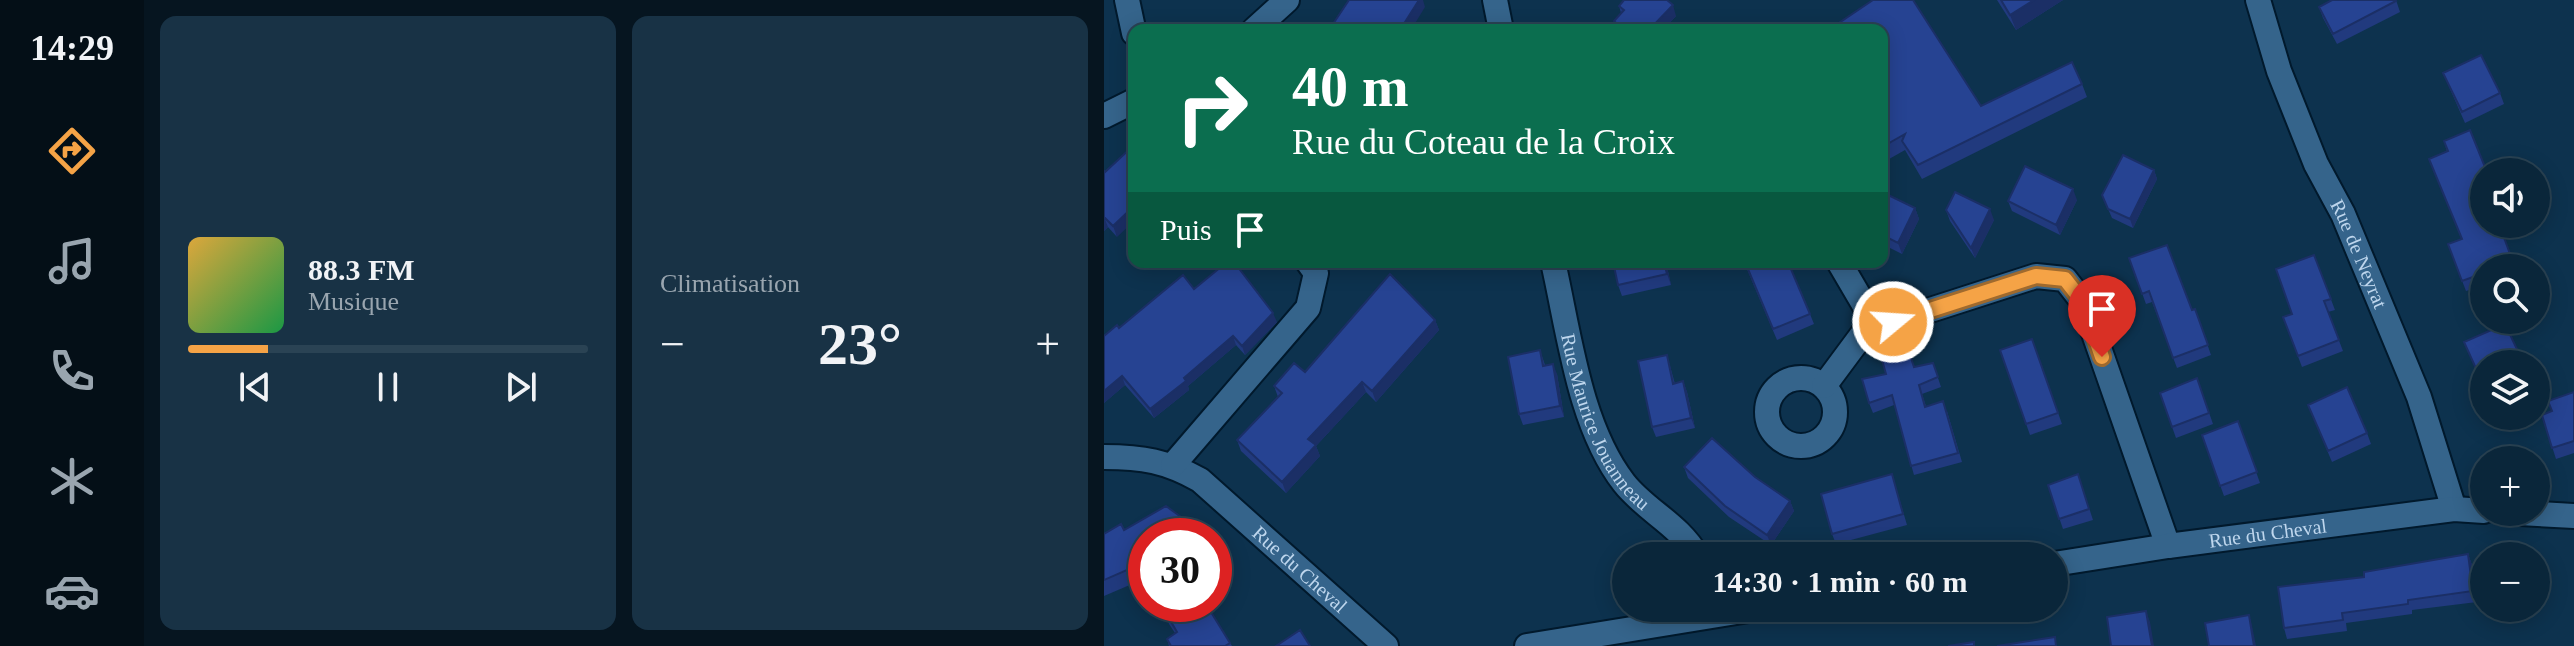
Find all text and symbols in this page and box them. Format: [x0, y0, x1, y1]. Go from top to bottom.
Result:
text: 14:29 [30, 28, 114, 68]
icon: right [1160, 56, 1264, 160]
text: 40 m [1292, 56, 1409, 118]
text: Rue du Coteau de la Croix [1292, 122, 1675, 162]
icon: directions [44, 123, 100, 179]
map controls [2470, 158, 2550, 622]
button: sound [2470, 158, 2550, 238]
street label: Rue de Neyrat [2326, 196, 2392, 312]
icon: arrive [1228, 208, 1272, 252]
text: Puis [1160, 213, 1212, 246]
icon: music [44, 233, 100, 289]
text: 88.3 FM [308, 253, 415, 286]
button: search [2470, 254, 2550, 334]
text: Climatisation [660, 269, 800, 298]
pin [2068, 275, 2136, 357]
position arrow [1851, 280, 1935, 364]
text: Musique [308, 287, 399, 316]
icon: arrive [2080, 287, 2124, 331]
text: 23° [818, 311, 902, 377]
text: − [660, 320, 685, 369]
text: + [1035, 320, 1060, 369]
street label: Rue Maurice Jouanneau [1557, 331, 1654, 514]
icon: phone [44, 343, 100, 399]
button: layers [2470, 350, 2550, 430]
icon: previous [233, 365, 277, 409]
icon: pause [366, 365, 410, 409]
icon: next [499, 365, 543, 409]
button: + [2470, 446, 2550, 526]
icon: climate [44, 453, 100, 509]
street label: Rue du Cheval [2207, 515, 2329, 552]
speed limit sign: 30 [1128, 518, 1232, 622]
street label: Rue du Cheval [1248, 521, 1352, 617]
button: − [2470, 542, 2550, 622]
icon: car [44, 563, 100, 619]
text: 14:30 · 1 min · 60 m [1713, 565, 1968, 598]

